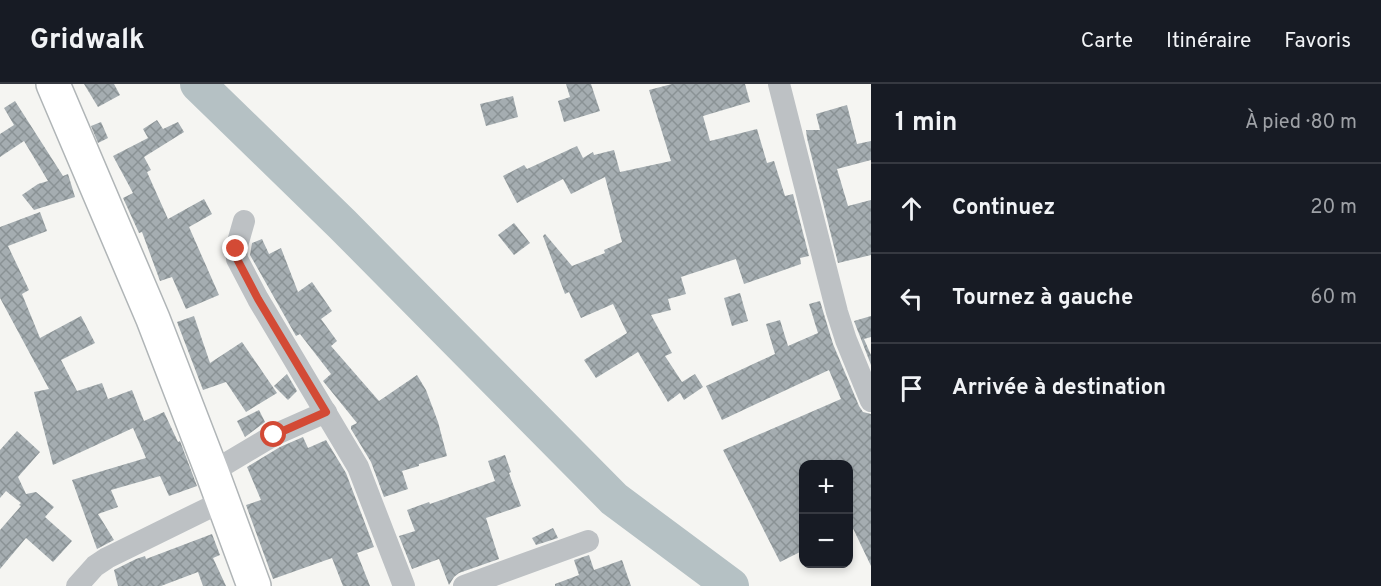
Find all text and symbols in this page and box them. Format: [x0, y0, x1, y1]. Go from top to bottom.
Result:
text: Gridwalk [30, 23, 145, 59]
text: Carte [1081, 28, 1133, 55]
text: Itinéraire [1166, 28, 1251, 55]
text: Favoris [1284, 28, 1351, 55]
text: 1 min [895, 107, 957, 140]
text: À pied · 80 m [1245, 110, 1357, 136]
icon: ahead [895, 192, 928, 225]
text: Continuez [952, 195, 1055, 222]
text: 20 m [1310, 195, 1357, 221]
route end [222, 235, 248, 261]
icon: left [895, 282, 928, 315]
text: Tournez à gauche [952, 285, 1133, 312]
text: 60 m [1311, 285, 1357, 311]
icon: arrive [895, 372, 928, 405]
text: Arrivée à destination [952, 375, 1166, 402]
route start [260, 421, 286, 447]
map controls [799, 460, 853, 568]
button: + [799, 460, 853, 514]
button: − [799, 514, 853, 568]

